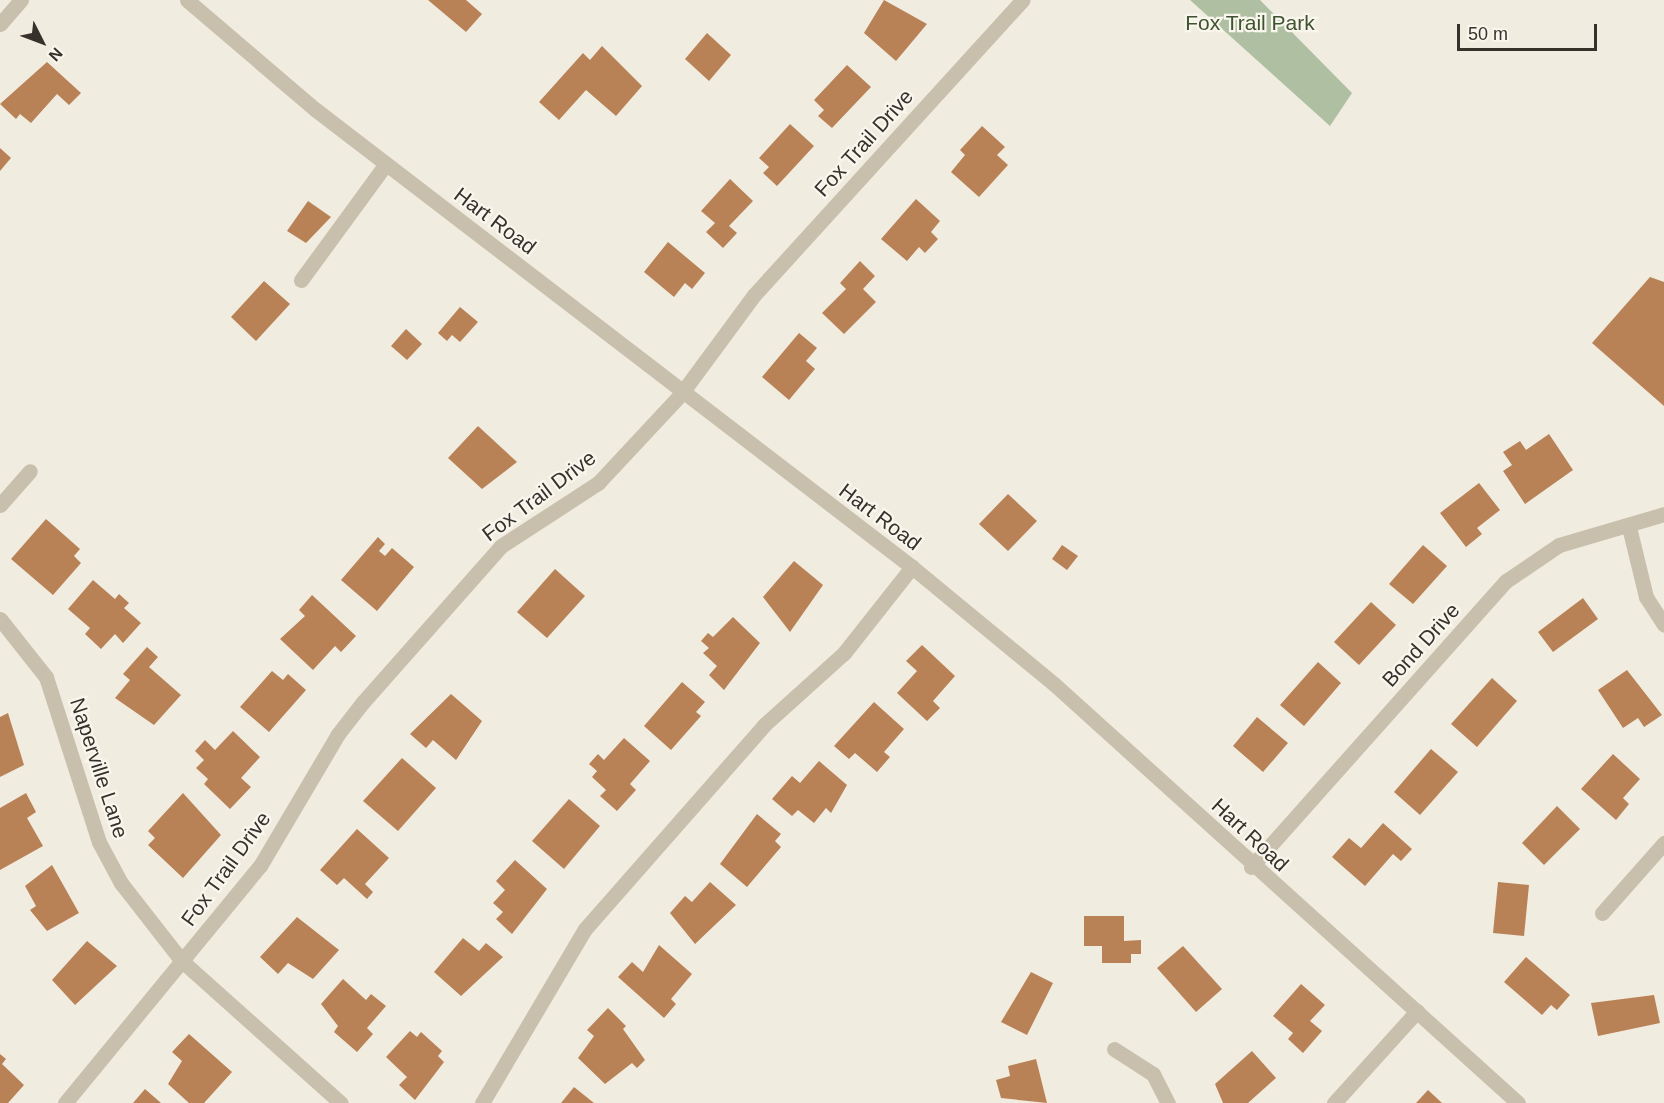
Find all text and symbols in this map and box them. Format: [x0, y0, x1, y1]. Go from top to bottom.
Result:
park label: Fox Trail Park [1185, 10, 1315, 36]
north arrow [12, 12, 72, 72]
scale bar [1460, 12, 1600, 50]
text: 50 m [1468, 24, 1508, 44]
text: N [46, 44, 66, 64]
street label: Fox Trail Drive [809, 84, 919, 202]
street label: Hart Road [449, 182, 541, 260]
street label: Fox Trail Drive [477, 445, 601, 547]
street label: Hart Road [834, 478, 926, 556]
street label: Bond Drive [1377, 598, 1465, 692]
street label: Naperville Lane [64, 695, 134, 841]
street label: Hart Road [1206, 793, 1294, 877]
street label: Fox Trail Drive [176, 807, 276, 931]

